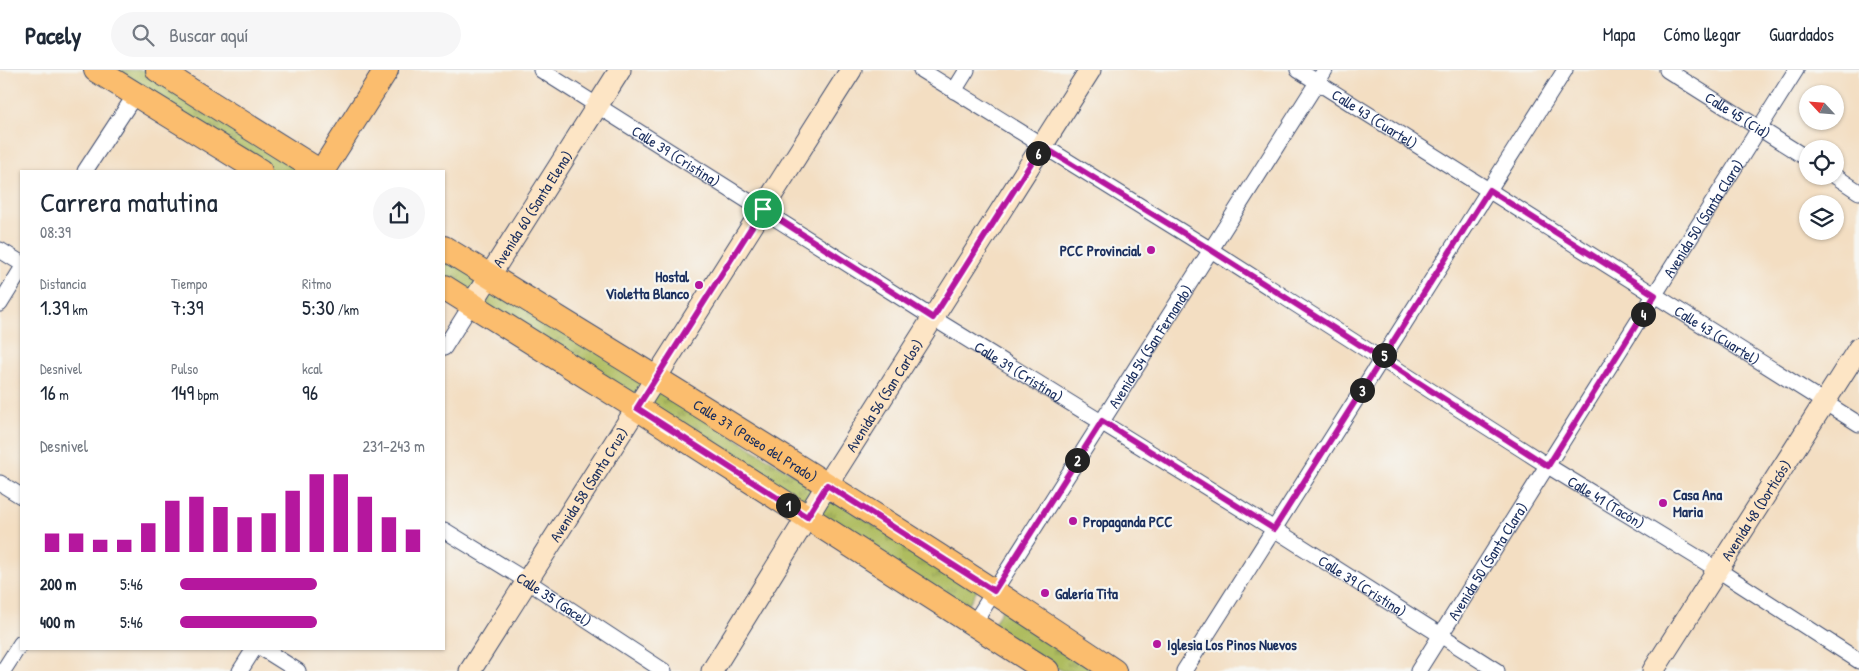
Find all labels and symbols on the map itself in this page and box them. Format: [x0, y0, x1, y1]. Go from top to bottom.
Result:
street label: Calle 43 (Cuartel) [1328, 84, 1422, 153]
north arrow [1799, 85, 1844, 130]
street label: Calle 45 (Cid) [1701, 86, 1775, 143]
street label: Calle 39 (Cristina) [628, 120, 724, 191]
pin: 6 [1026, 140, 1050, 166]
street label: Avenida 60 (Santa Elena) [487, 146, 577, 271]
street label: Avenida 50 (Santa Clara) [1658, 155, 1748, 281]
pin [742, 188, 784, 230]
place label: PCC Provincial [1060, 240, 1142, 261]
marker: PCC Provincial [1145, 244, 1157, 256]
place label: Hostal Violetta Blanco [605, 266, 690, 304]
marker: Hostal Violetta Blanco [693, 279, 705, 291]
street label: Avenida 54 (San Fernando) [1103, 280, 1197, 412]
street label: Calle 43 (Cuartel) [1671, 300, 1764, 370]
pin: 4 [1630, 302, 1656, 326]
street label: Avenida 56 (San Carlos) [840, 335, 927, 456]
street label: Calle 39 (Cristina) [971, 336, 1067, 407]
pin: 5 [1372, 342, 1396, 368]
pin: 3 [1350, 378, 1374, 402]
street label: Calle 37 (Paseo del Prado) [689, 393, 822, 487]
street label: Avenida 58 (Santa Cruz) [544, 423, 633, 546]
pin: 2 [1064, 448, 1090, 472]
street label: Avenida 48 (Dorticós) [1716, 455, 1796, 564]
street label: Calle 41 (Tacón) [1564, 470, 1649, 533]
place label: Casa Ana Maria [1673, 484, 1722, 522]
pin: 1 [776, 492, 800, 518]
marker: Casa Ana Maria [1657, 497, 1669, 509]
street label: Avenida 50 (Santa Clara) [1442, 498, 1532, 624]
place label: Propaganda PCC [1083, 511, 1173, 533]
marker: Propaganda PCC [1067, 515, 1079, 527]
street label: Calle 39 (Cristina) [1315, 550, 1411, 621]
street label: Calle 35 (Gacel) [513, 567, 596, 631]
place label: Galería Tita [1055, 583, 1118, 604]
marker: Galería Tita [1039, 587, 1051, 599]
place label: Iglesia Los Pinos Nuevos [1167, 634, 1297, 656]
marker: Iglesia Los Pinos Nuevos [1151, 638, 1163, 650]

